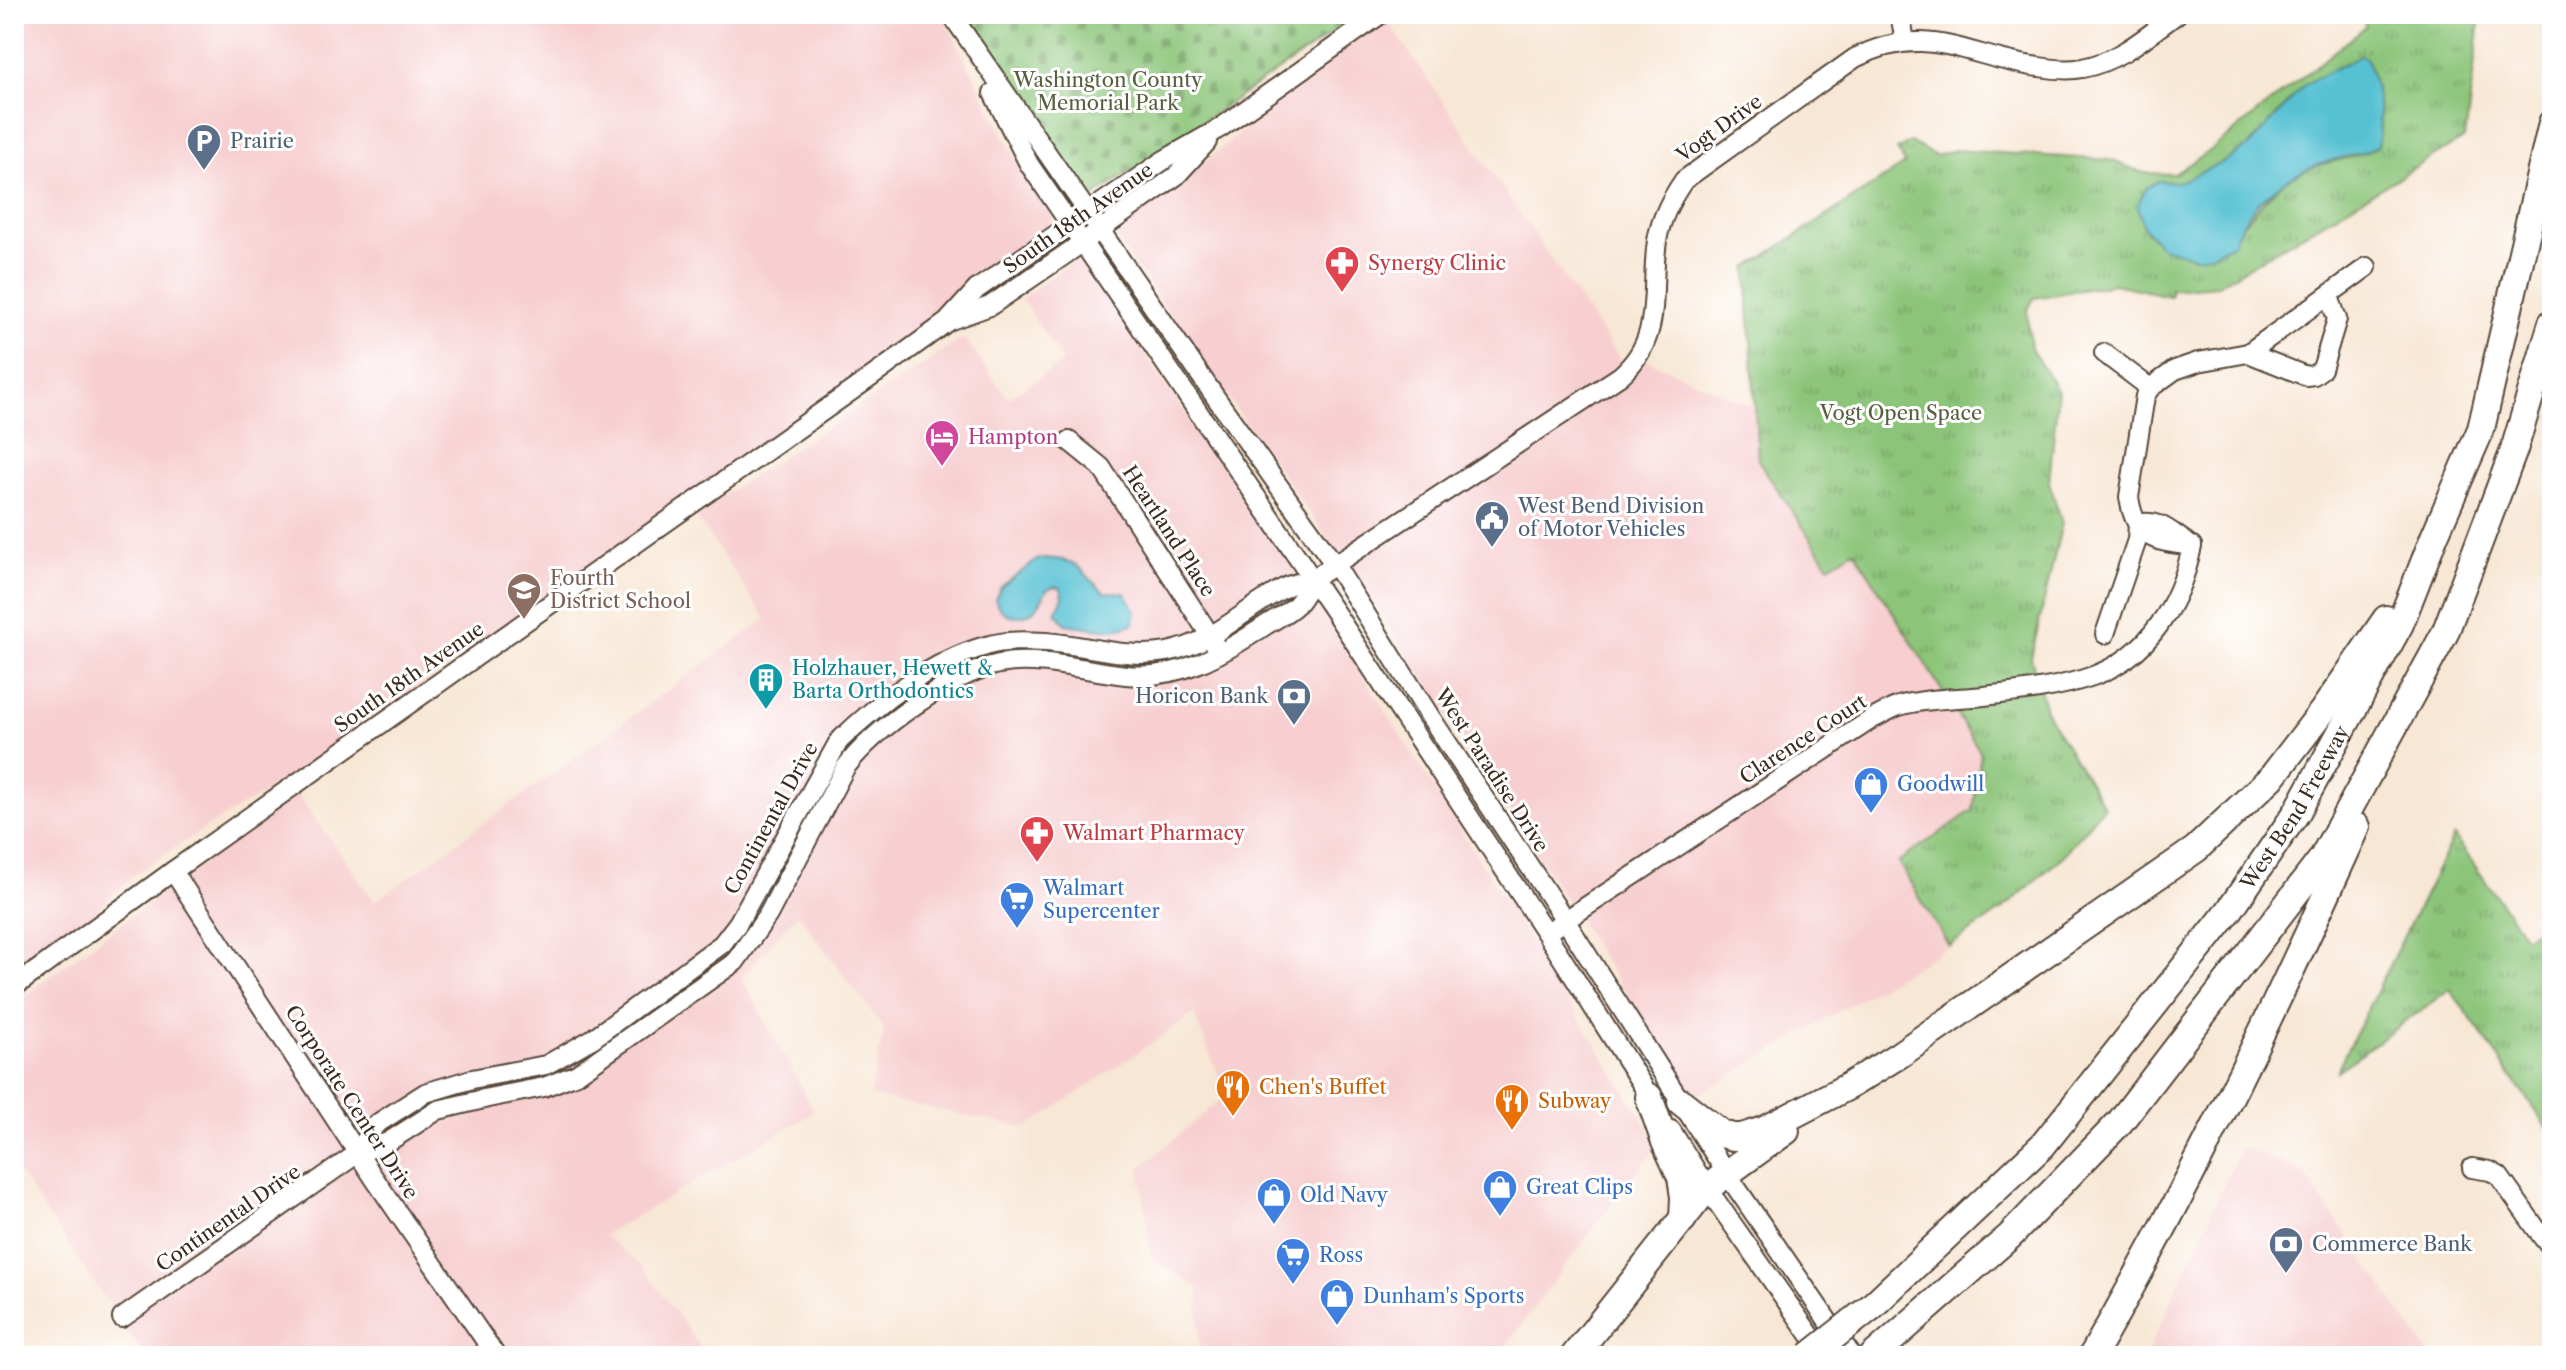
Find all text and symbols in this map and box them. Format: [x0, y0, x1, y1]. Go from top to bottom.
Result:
park label: Washington County Memorial Park [1013, 68, 1203, 115]
street label: Vogt Drive [1671, 89, 1766, 168]
parking icon: Prairie [185, 122, 223, 172]
place label: Prairie [230, 129, 294, 153]
street label: South 18th Avenue [999, 157, 1157, 279]
pharmacy icon: Synergy Clinic [1323, 244, 1361, 294]
place label: Synergy Clinic [1368, 251, 1506, 275]
park label: Vogt Open Space [1819, 401, 1982, 425]
hotel icon: Hampton [923, 418, 961, 468]
place label: Hampton [968, 425, 1059, 449]
street label: Heartland Place [1118, 461, 1220, 601]
place label: West Bend Division of Motor Vehicles [1517, 494, 1705, 541]
public building icon: West Bend Division of Motor Vehicles [1473, 499, 1511, 549]
place label: Fourth District School [550, 566, 691, 613]
school or university icon: Fourth District School [505, 571, 543, 621]
street label: South 18th Avenue [330, 616, 488, 738]
place label: Holzhauer, Hewett & Barta Orthodontics [792, 656, 993, 703]
building icon: Holzhauer, Hewett & Barta Orthodontics [747, 661, 785, 711]
bank icon: Horicon Bank [1275, 677, 1313, 727]
street label: West Paradise Drive [1430, 683, 1554, 856]
place label: Horicon Bank [1135, 684, 1269, 708]
street label: Clarence Court [1735, 689, 1871, 789]
street label: West Bend Freeway [2235, 721, 2354, 895]
street label: Continental Drive [719, 738, 823, 898]
shop icon: Goodwill [1852, 765, 1890, 815]
place label: Goodwill [1897, 772, 1984, 796]
pharmacy icon: Walmart Pharmacy [1018, 814, 1056, 864]
place label: Walmart Pharmacy [1062, 821, 1246, 845]
place label: Walmart Supercenter [1042, 876, 1160, 923]
supermarket icon: Walmart Supercenter [998, 880, 1036, 930]
street label: Corporate Center Drive [280, 1001, 424, 1203]
restaurant icon: Chen's Buffet [1214, 1068, 1252, 1118]
place label: Chen's Buffet [1259, 1075, 1387, 1099]
restaurant icon: Subway [1493, 1082, 1531, 1132]
place label: Subway [1538, 1089, 1612, 1113]
street label: Continental Drive [151, 1159, 305, 1277]
shop icon: Great Clips [1481, 1168, 1519, 1218]
place label: Great Clips [1526, 1175, 1633, 1199]
shop icon: Old Navy [1255, 1176, 1293, 1226]
place label: Old Navy [1300, 1183, 1389, 1207]
bank icon: Commerce Bank [2267, 1225, 2305, 1275]
place label: Commerce Bank [2312, 1232, 2473, 1256]
supermarket icon: Ross [1274, 1236, 1312, 1286]
place label: Ross [1319, 1243, 1363, 1267]
shop icon: Dunham's Sports [1318, 1277, 1356, 1327]
place label: Dunham's Sports [1363, 1284, 1524, 1308]

